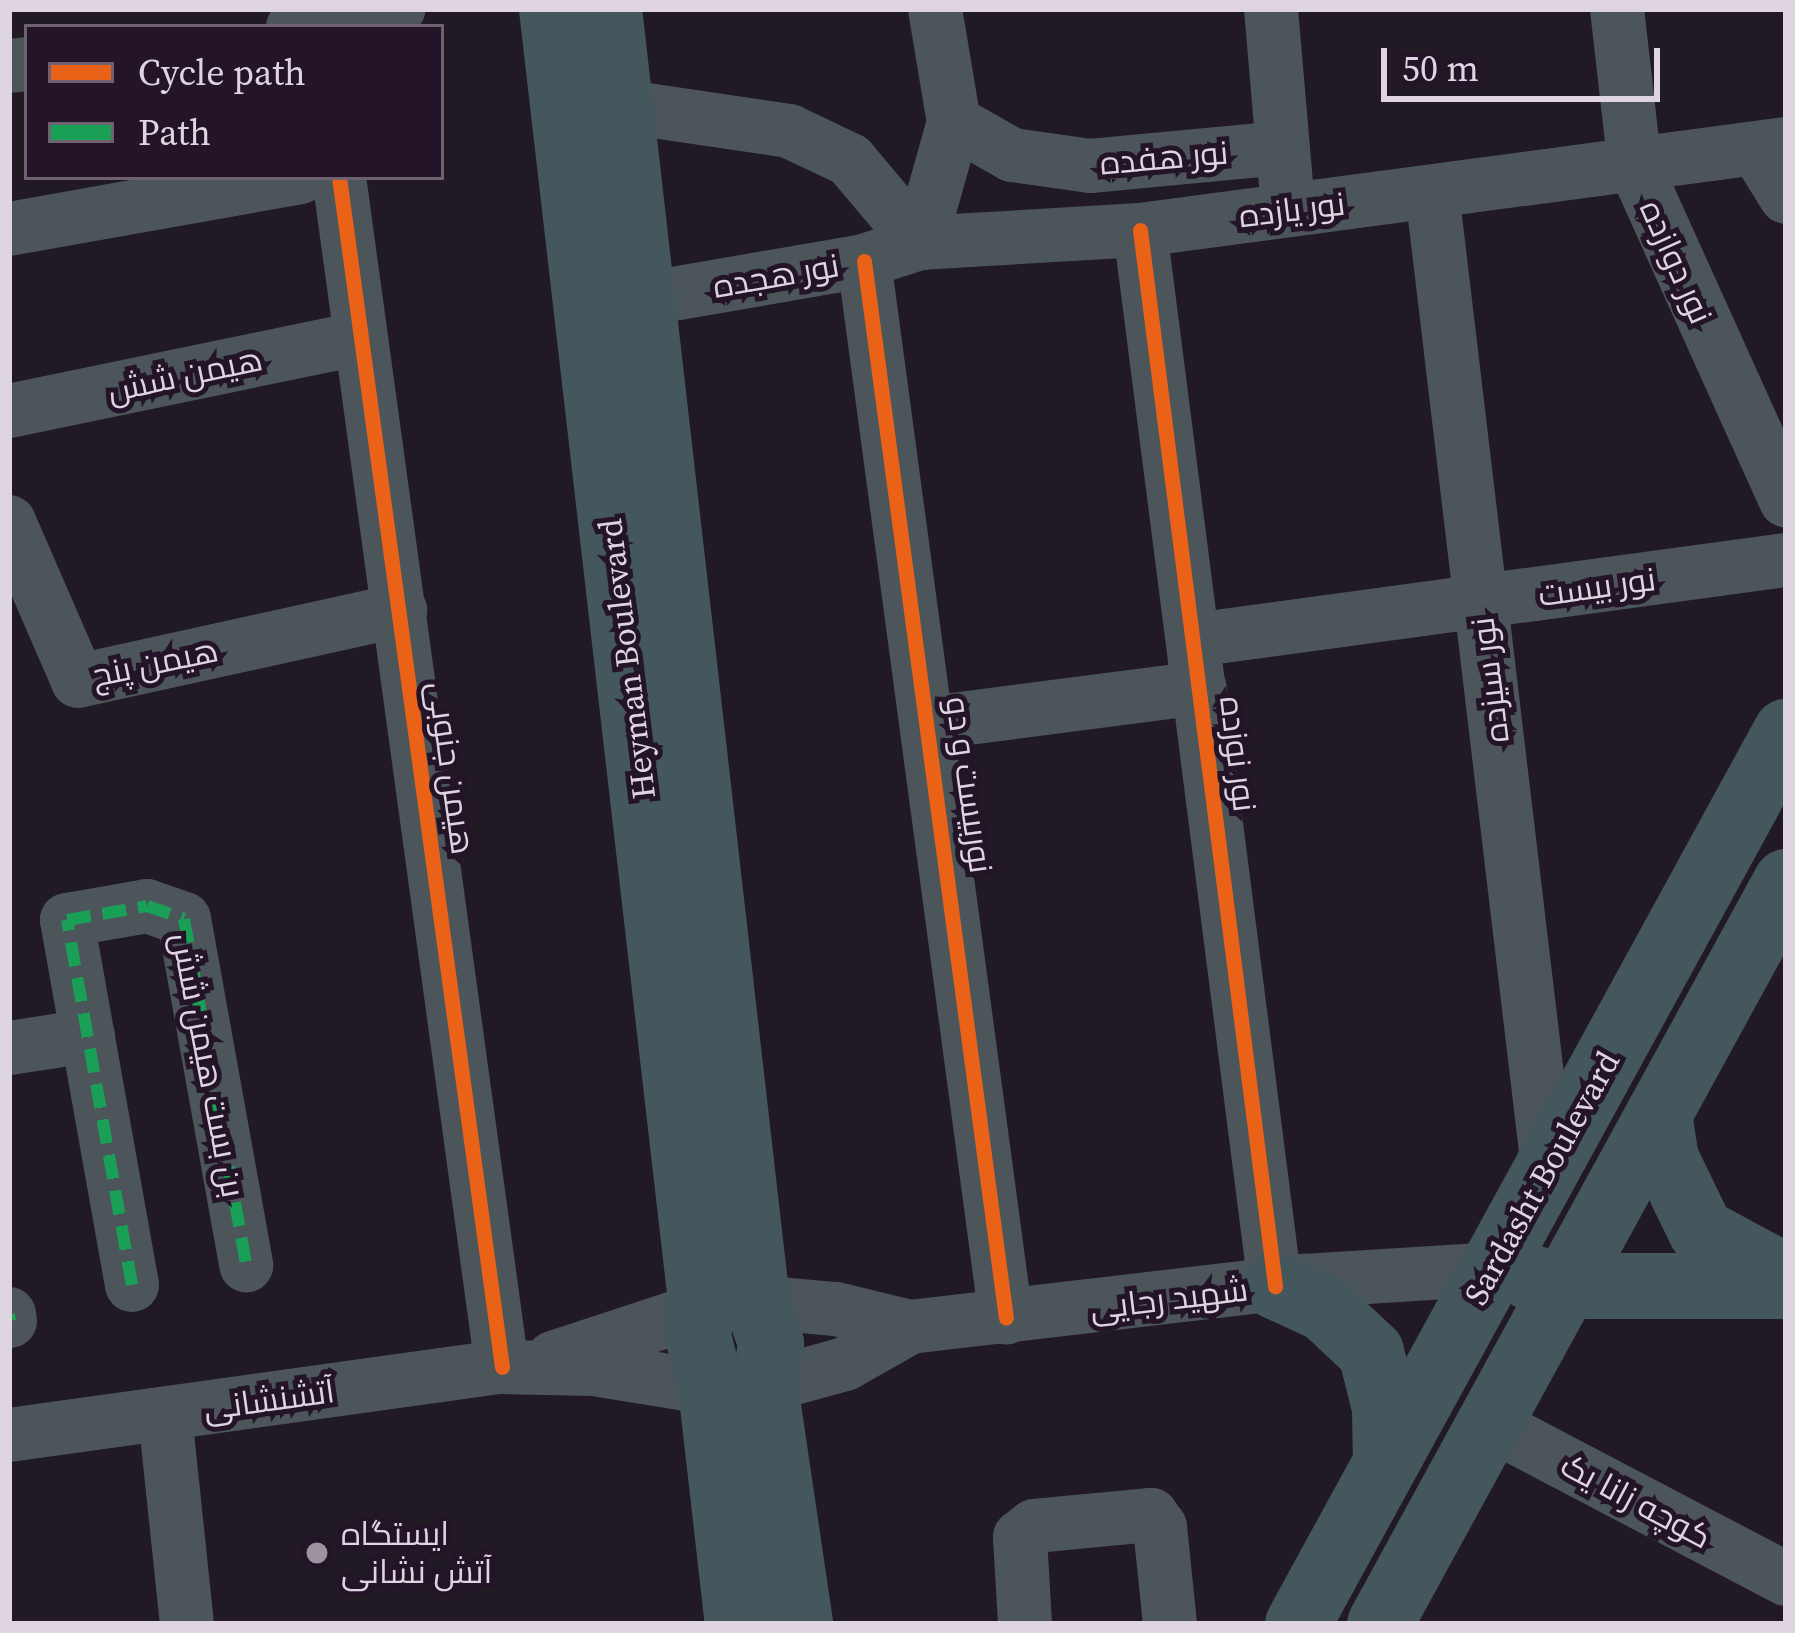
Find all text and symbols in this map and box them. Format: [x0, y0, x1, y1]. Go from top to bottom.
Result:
legend [24, 24, 444, 180]
scale bar [1387, 24, 1666, 98]
text: 50 m [1402, 44, 1479, 93]
text: Cycle path [138, 48, 306, 97]
text: Path [138, 108, 211, 157]
street label: نور هفده [1098, 133, 1230, 183]
street label: نور یازده [1237, 184, 1347, 236]
street label: نور دوازده [1631, 194, 1721, 330]
street label: نور هجده [710, 245, 842, 307]
street label: هیمن شش [104, 339, 266, 411]
street label: Heyman Boulevard [590, 517, 664, 801]
street label: نور بیست [1536, 559, 1658, 615]
street label: نور سیزده [1463, 615, 1517, 745]
street label: هیمن پنج [88, 630, 222, 696]
street label: هیمن جنوبی [419, 679, 483, 857]
street label: نوربیست و دو [937, 694, 1001, 876]
street label: نور نوزده [1211, 694, 1265, 814]
street label: بن بست هیمن شش [163, 929, 253, 1201]
street label: Sardasht Boulevard [1456, 1044, 1628, 1312]
street label: شهید رجایی [1088, 1270, 1250, 1328]
street label: آتشنشانی [201, 1371, 337, 1429]
street label: کوچه زانا یک [1554, 1445, 1718, 1557]
place label: ایستگاه آتش نشانی [341, 1514, 492, 1592]
marker: ایستگاه آتش نشانی [304, 1540, 330, 1566]

